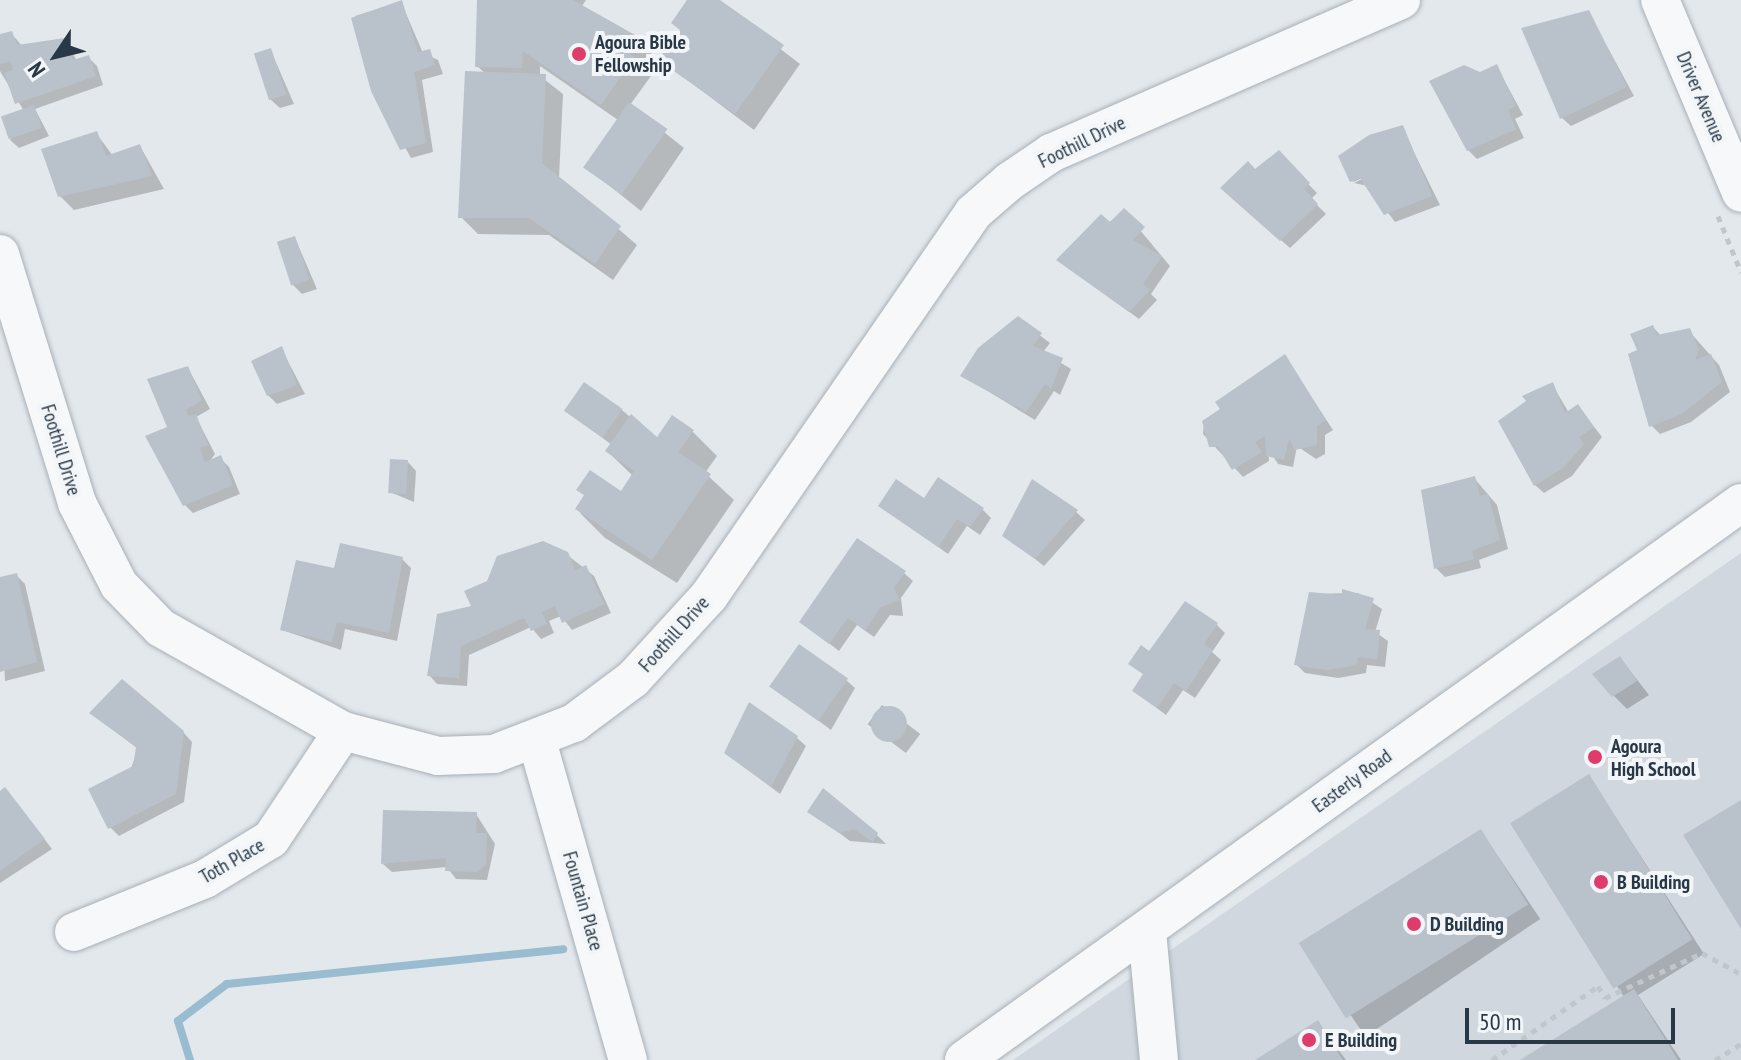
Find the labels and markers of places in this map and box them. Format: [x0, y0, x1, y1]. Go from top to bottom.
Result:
place label: Agoura Bible Fellowship [595, 30, 686, 77]
marker: Agoura Bible Fellowship [570, 45, 588, 63]
place label: Agoura High School [1611, 734, 1696, 781]
marker: Agoura High School [1586, 748, 1604, 766]
place label: B Building [1617, 870, 1690, 894]
marker: B Building [1592, 873, 1610, 891]
place label: D Building [1430, 912, 1504, 936]
marker: D Building [1405, 915, 1423, 933]
place label: E Building [1325, 1028, 1397, 1052]
marker: E Building [1300, 1031, 1318, 1049]

